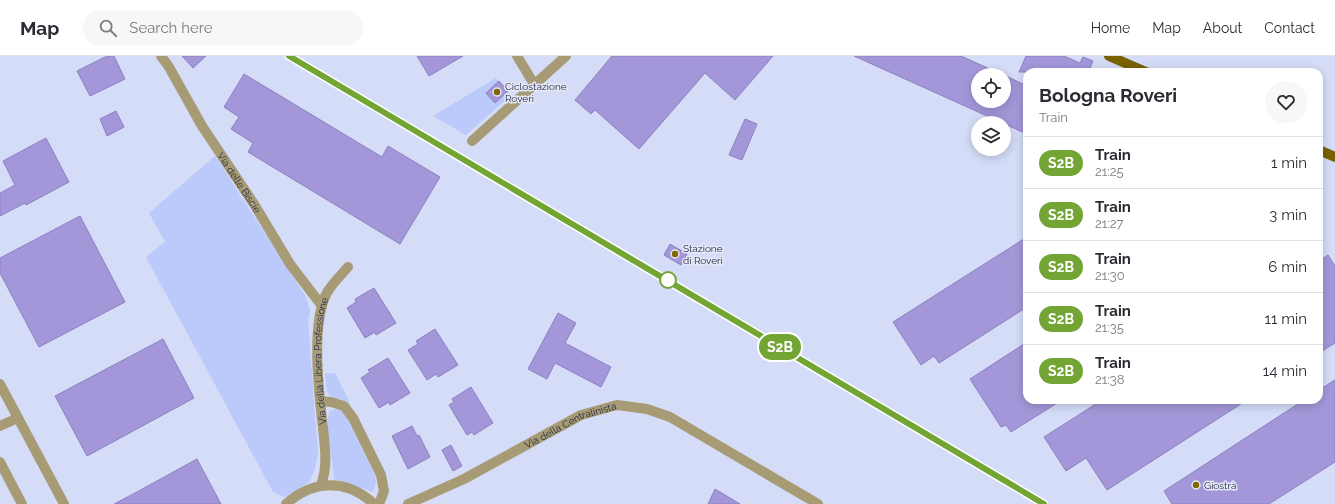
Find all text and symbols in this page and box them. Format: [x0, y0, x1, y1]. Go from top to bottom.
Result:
search box [83, 10, 363, 46]
text: Map [20, 17, 59, 39]
icon: search [97, 17, 119, 39]
text: Search here [129, 19, 213, 37]
text: Home [1091, 20, 1130, 36]
text: Map [1152, 20, 1181, 36]
text: About [1203, 20, 1242, 36]
text: Contact [1264, 20, 1315, 36]
map controls [971, 68, 1011, 156]
button: locate [971, 68, 1011, 108]
place label: Ciclostazione Roveri [505, 81, 567, 104]
button: heart [1265, 81, 1307, 123]
text: Bologna Roveri [1039, 84, 1177, 106]
marker: Ciclostazione Roveri [492, 87, 502, 97]
text: Train [1039, 110, 1068, 125]
button: layers [971, 116, 1011, 156]
text: Train [1095, 146, 1131, 164]
street label: Via delle Biscie [216, 150, 264, 215]
text: 1 min [1271, 154, 1307, 172]
text: S2B [1048, 155, 1074, 171]
text: 21:25 [1095, 164, 1124, 179]
text: Train [1095, 198, 1131, 216]
text: 3 min [1269, 206, 1307, 224]
text: S2B [1048, 207, 1074, 223]
text: 21:27 [1095, 216, 1124, 231]
place label: Stazione di Roveri [683, 243, 723, 266]
marker: Stazione di Roveri [670, 249, 680, 259]
text: Train [1095, 250, 1131, 268]
text: 6 min [1268, 258, 1307, 276]
text: S2B [1048, 259, 1074, 275]
text: 21:30 [1095, 268, 1125, 283]
unlabelled marker [659, 271, 677, 289]
street label: Via della Libera Professione [312, 295, 330, 425]
text: Train [1095, 302, 1131, 320]
text: 11 min [1265, 310, 1307, 328]
text: S2B [1048, 311, 1074, 327]
text: 21:35 [1095, 320, 1124, 335]
line badge: S2B [757, 334, 803, 360]
text: S2B [767, 339, 793, 355]
text: Train [1095, 354, 1131, 372]
text: 14 min [1263, 362, 1307, 380]
text: S2B [1048, 363, 1074, 379]
text: 21:38 [1095, 372, 1124, 387]
street label: Via della Centralinista [522, 400, 617, 450]
marker: Giostrà [1191, 480, 1201, 490]
place label: Giostrà [1204, 480, 1236, 491]

